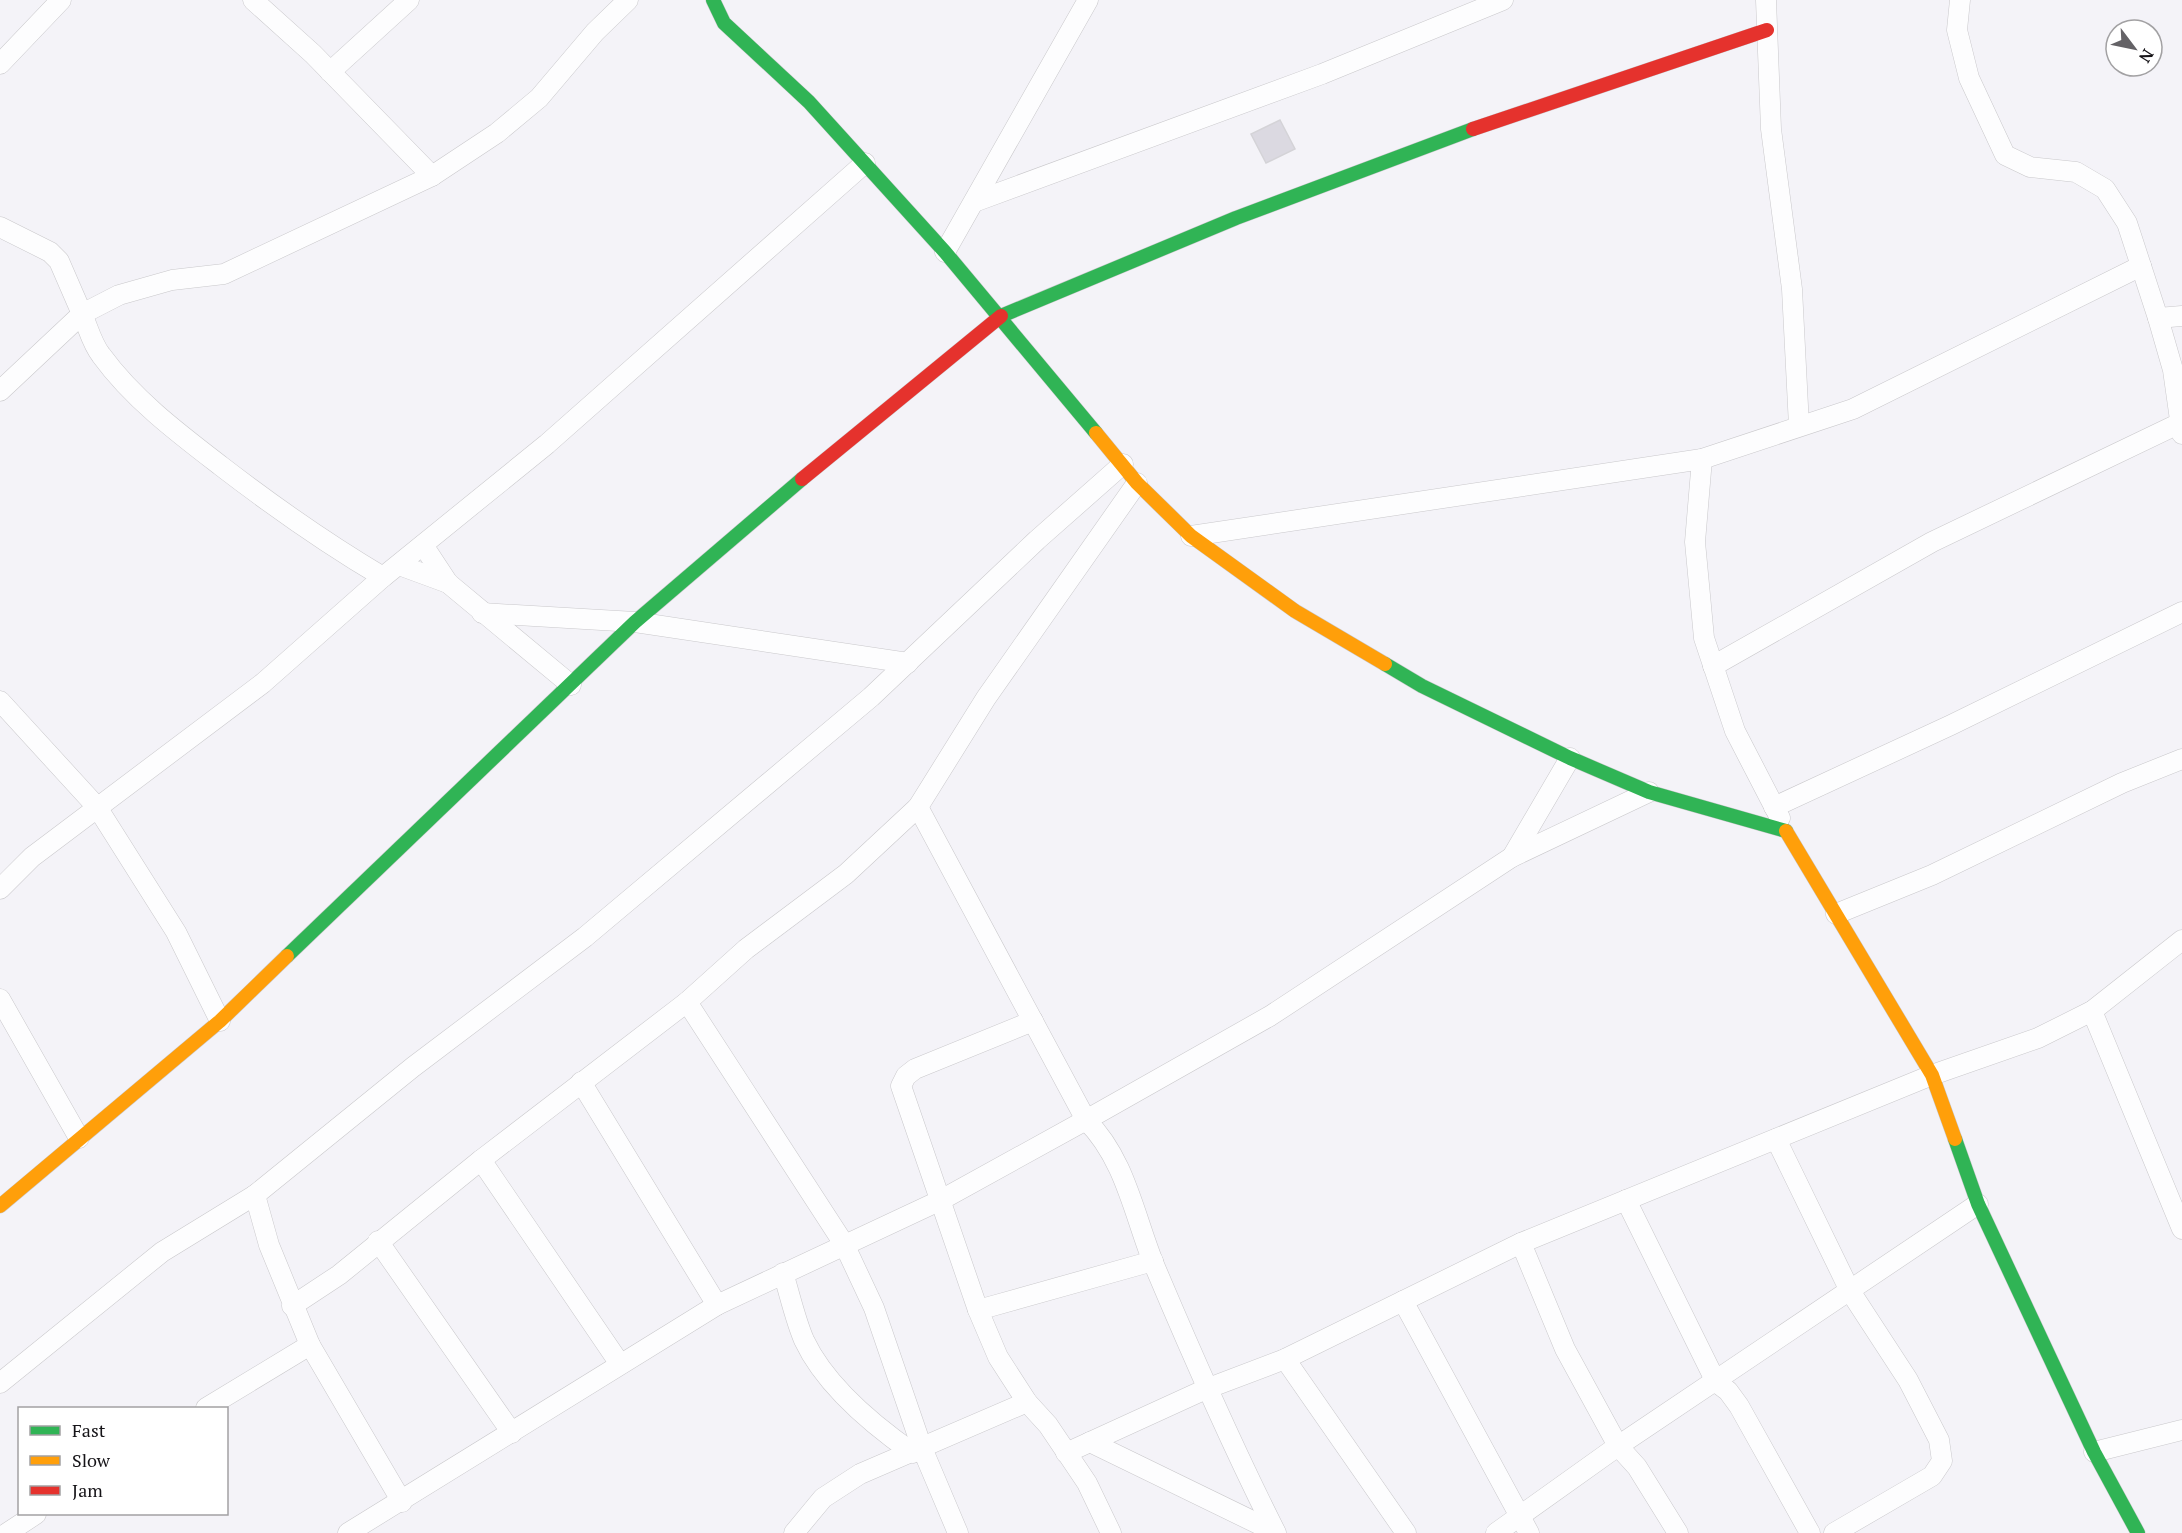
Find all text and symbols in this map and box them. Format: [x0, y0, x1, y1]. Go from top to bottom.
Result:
north arrow [2104, 18, 2164, 78]
text: N [2134, 45, 2159, 67]
legend [18, 1407, 228, 1515]
text: Fast [72, 1418, 106, 1442]
text: Slow [72, 1448, 111, 1472]
text: Jam [72, 1478, 103, 1502]

